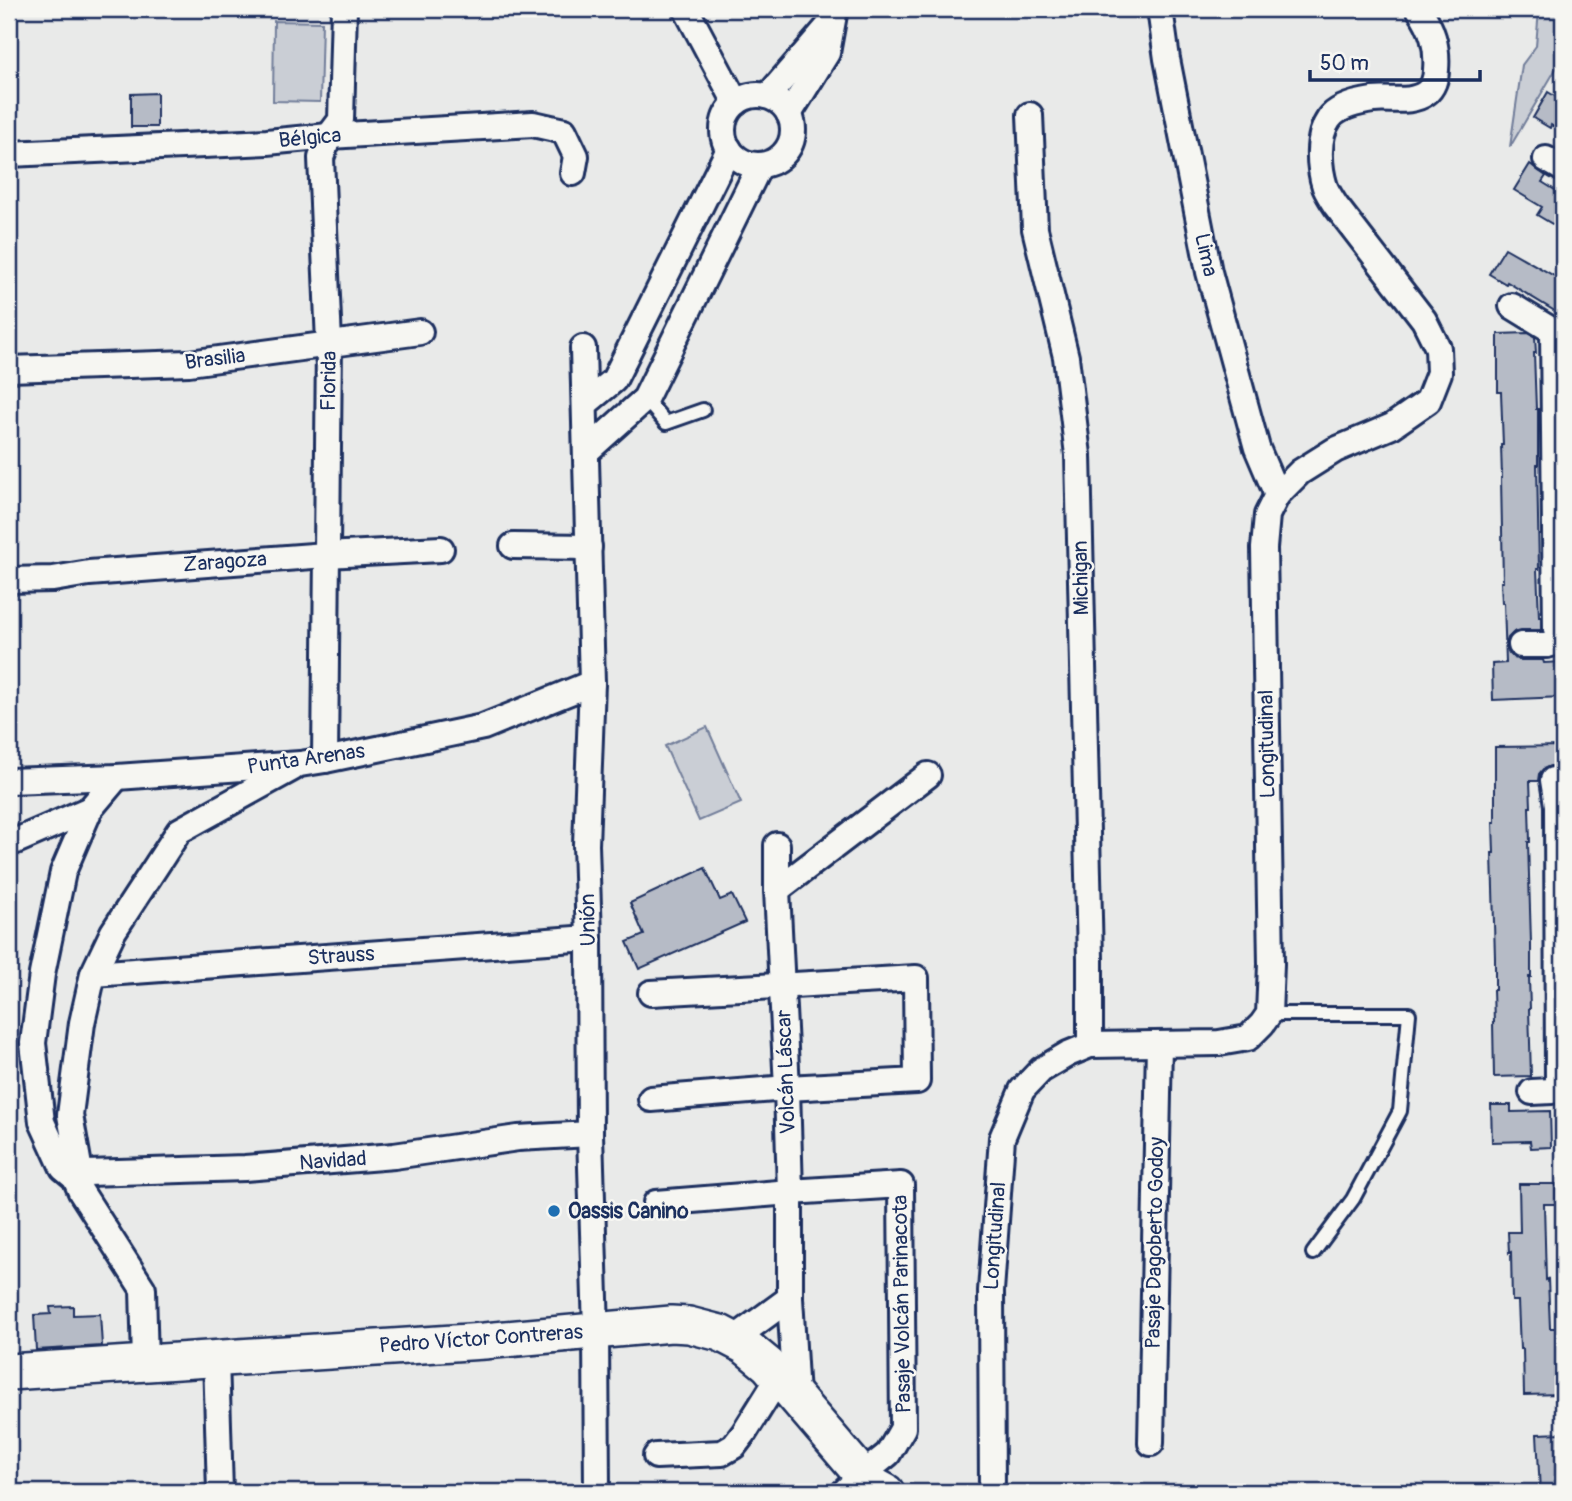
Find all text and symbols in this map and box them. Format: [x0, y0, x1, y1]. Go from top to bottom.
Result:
scale bar [1310, 38, 1479, 82]
text: 50 m [1320, 50, 1369, 77]
street label: Bélgica [278, 122, 342, 154]
street label: Lima [1188, 231, 1224, 279]
street label: Brasilia [183, 342, 247, 376]
street label: Florida [315, 351, 343, 411]
street label: Michigan [1067, 540, 1095, 616]
street label: Zaragoza [182, 546, 268, 578]
street label: Longitudinal [1253, 689, 1281, 799]
street label: Punta Arenas [246, 737, 367, 781]
street label: Unión [574, 893, 602, 947]
street label: Strauss [307, 940, 376, 972]
street label: Volcán Láscar [770, 1009, 802, 1135]
street label: Pasaje Dagoberto Godoy [1140, 1137, 1170, 1349]
street label: Navidad [298, 1145, 368, 1177]
street label: Longitudinal [978, 1181, 1012, 1291]
street label: Pasaje Volcán Parinacota [887, 1195, 917, 1413]
place label: Oassis Canino [568, 1198, 689, 1225]
marker: Oassis Canino [546, 1203, 562, 1219]
street label: Pedro Víctor Contreras [378, 1318, 584, 1360]

